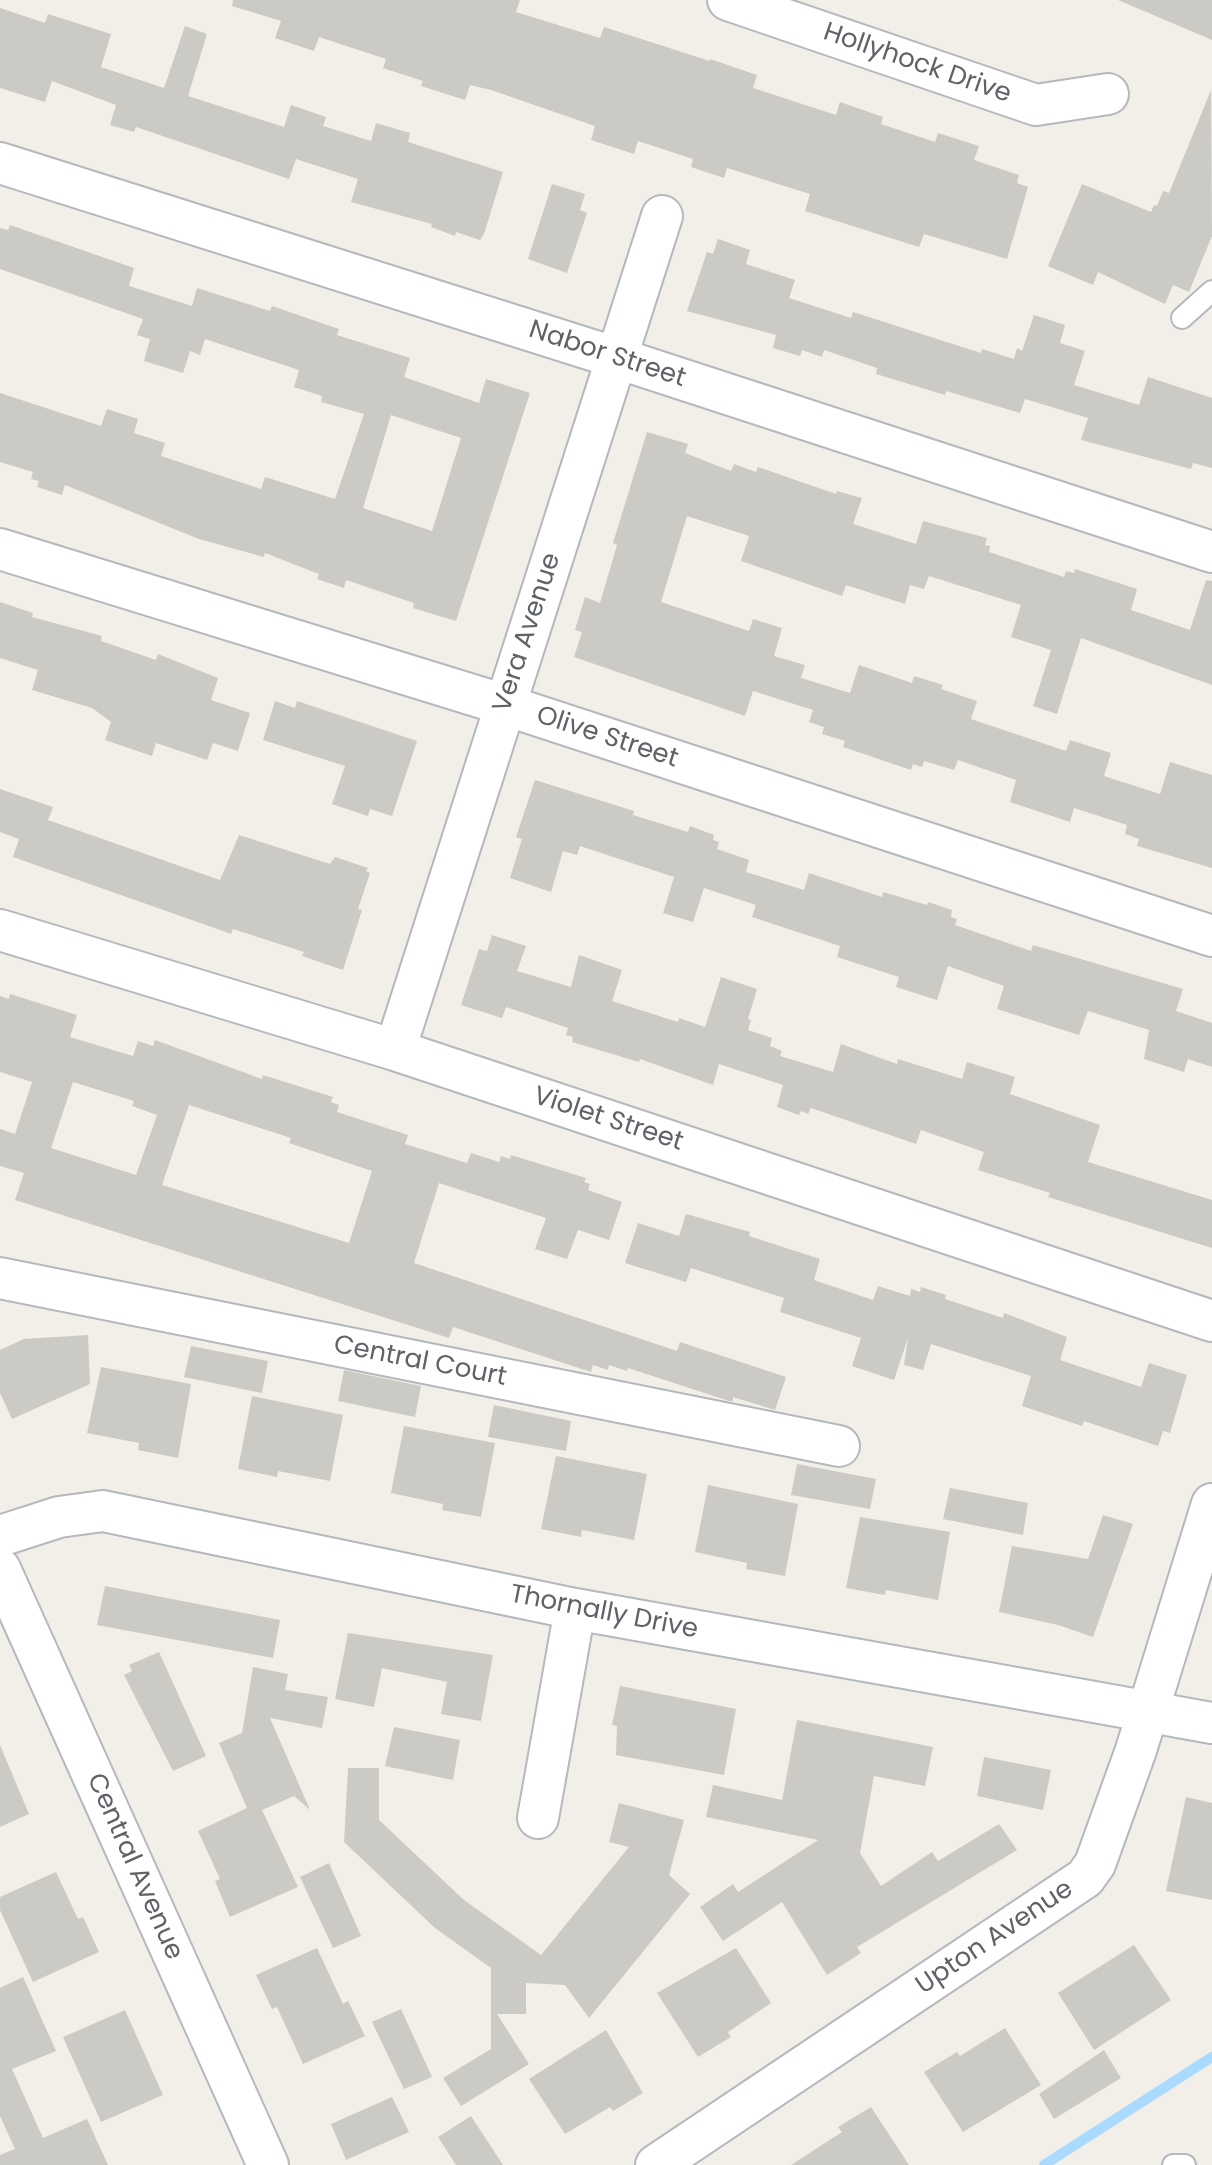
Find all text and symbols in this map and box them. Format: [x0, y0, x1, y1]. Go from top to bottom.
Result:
street label: Hollyhock Drive [819, 17, 1015, 111]
street label: Nabor Street [525, 315, 689, 395]
street label: Vera Avenue [488, 549, 568, 717]
street label: Olive Street [532, 700, 682, 776]
street label: Violet Street [529, 1081, 687, 1159]
street label: Central Court [331, 1330, 509, 1394]
street label: Thornally Drive [507, 1579, 701, 1647]
street label: Central Avenue [79, 1769, 189, 1965]
street label: Upton Avenue [911, 1874, 1079, 2002]

